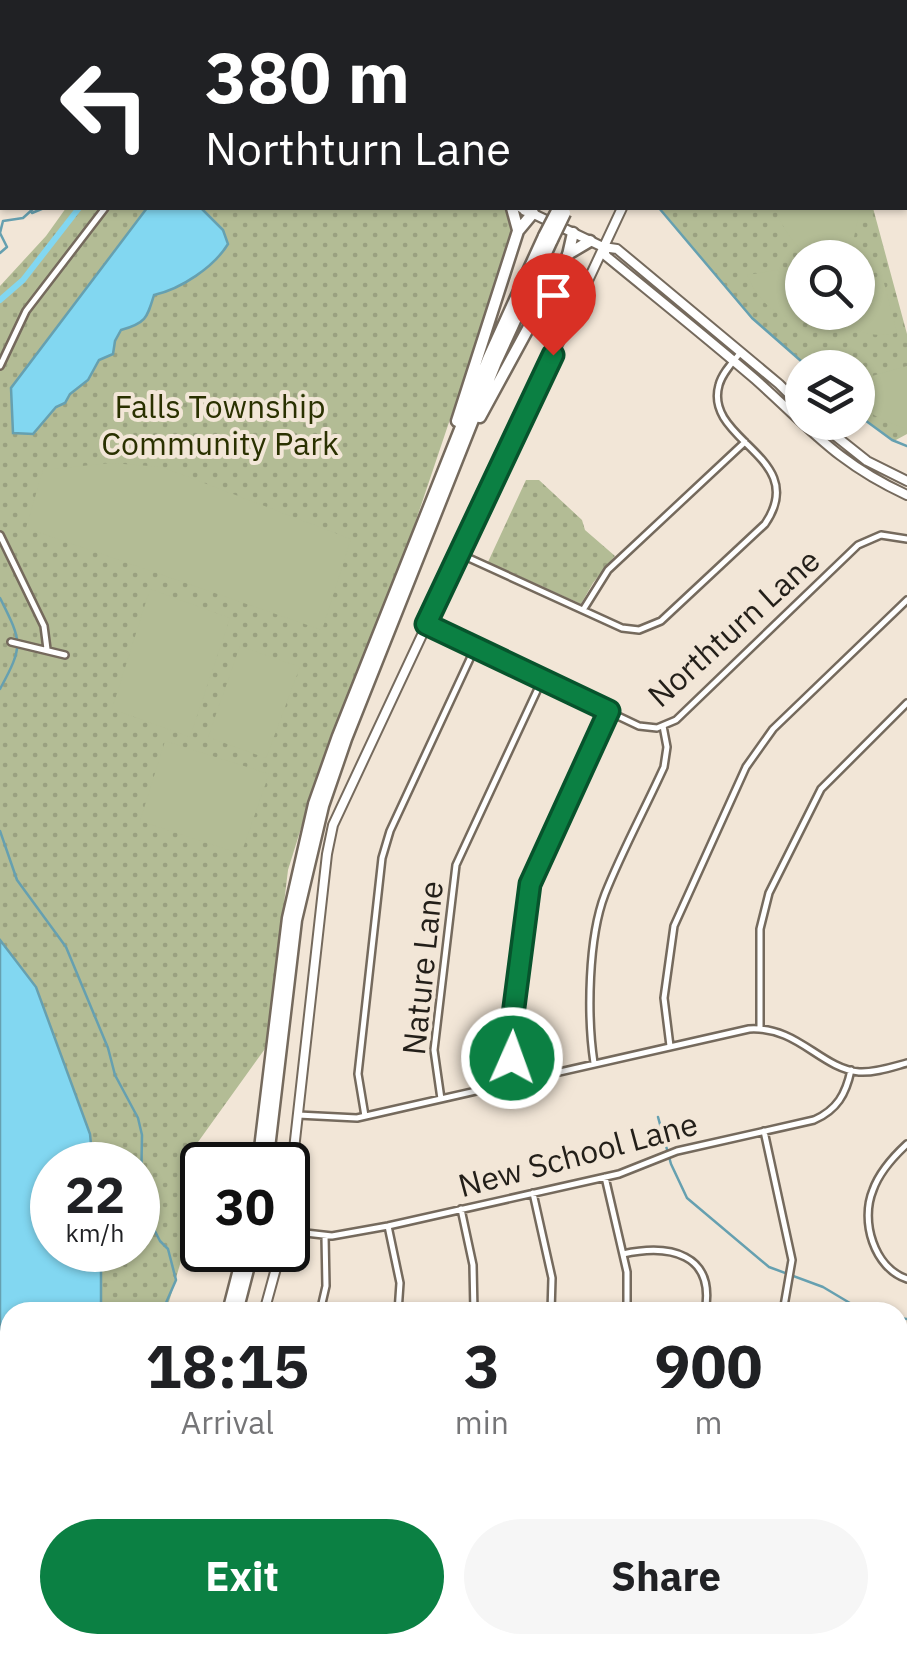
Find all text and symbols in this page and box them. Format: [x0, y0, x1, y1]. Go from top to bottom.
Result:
text: 380 m [205, 31, 410, 122]
icon: left [40, 40, 170, 170]
text: Northturn Lane [205, 119, 511, 177]
map controls [785, 240, 875, 440]
button: search [785, 240, 875, 330]
pin [511, 253, 596, 356]
icon: arrive [526, 268, 581, 323]
button: layers [785, 350, 875, 440]
park label: Falls Township Community Park [101, 385, 339, 464]
street label: Northturn Lane [638, 539, 828, 716]
street label: Nature Lane [392, 879, 452, 1057]
position arrow [460, 1006, 564, 1110]
street label: New School Lane [454, 1102, 702, 1206]
speed limit sign: 30 [180, 1142, 310, 1272]
text: 22 [65, 1162, 125, 1227]
text: km/h [66, 1216, 124, 1249]
text: 18:15 [146, 1326, 309, 1405]
text: 3 [464, 1326, 500, 1405]
text: 900 [654, 1326, 762, 1405]
text: Arrival [181, 1401, 274, 1443]
text: min [455, 1401, 509, 1443]
text: m [695, 1401, 722, 1443]
button: Exit [40, 1519, 444, 1634]
button: Share [464, 1519, 868, 1634]

